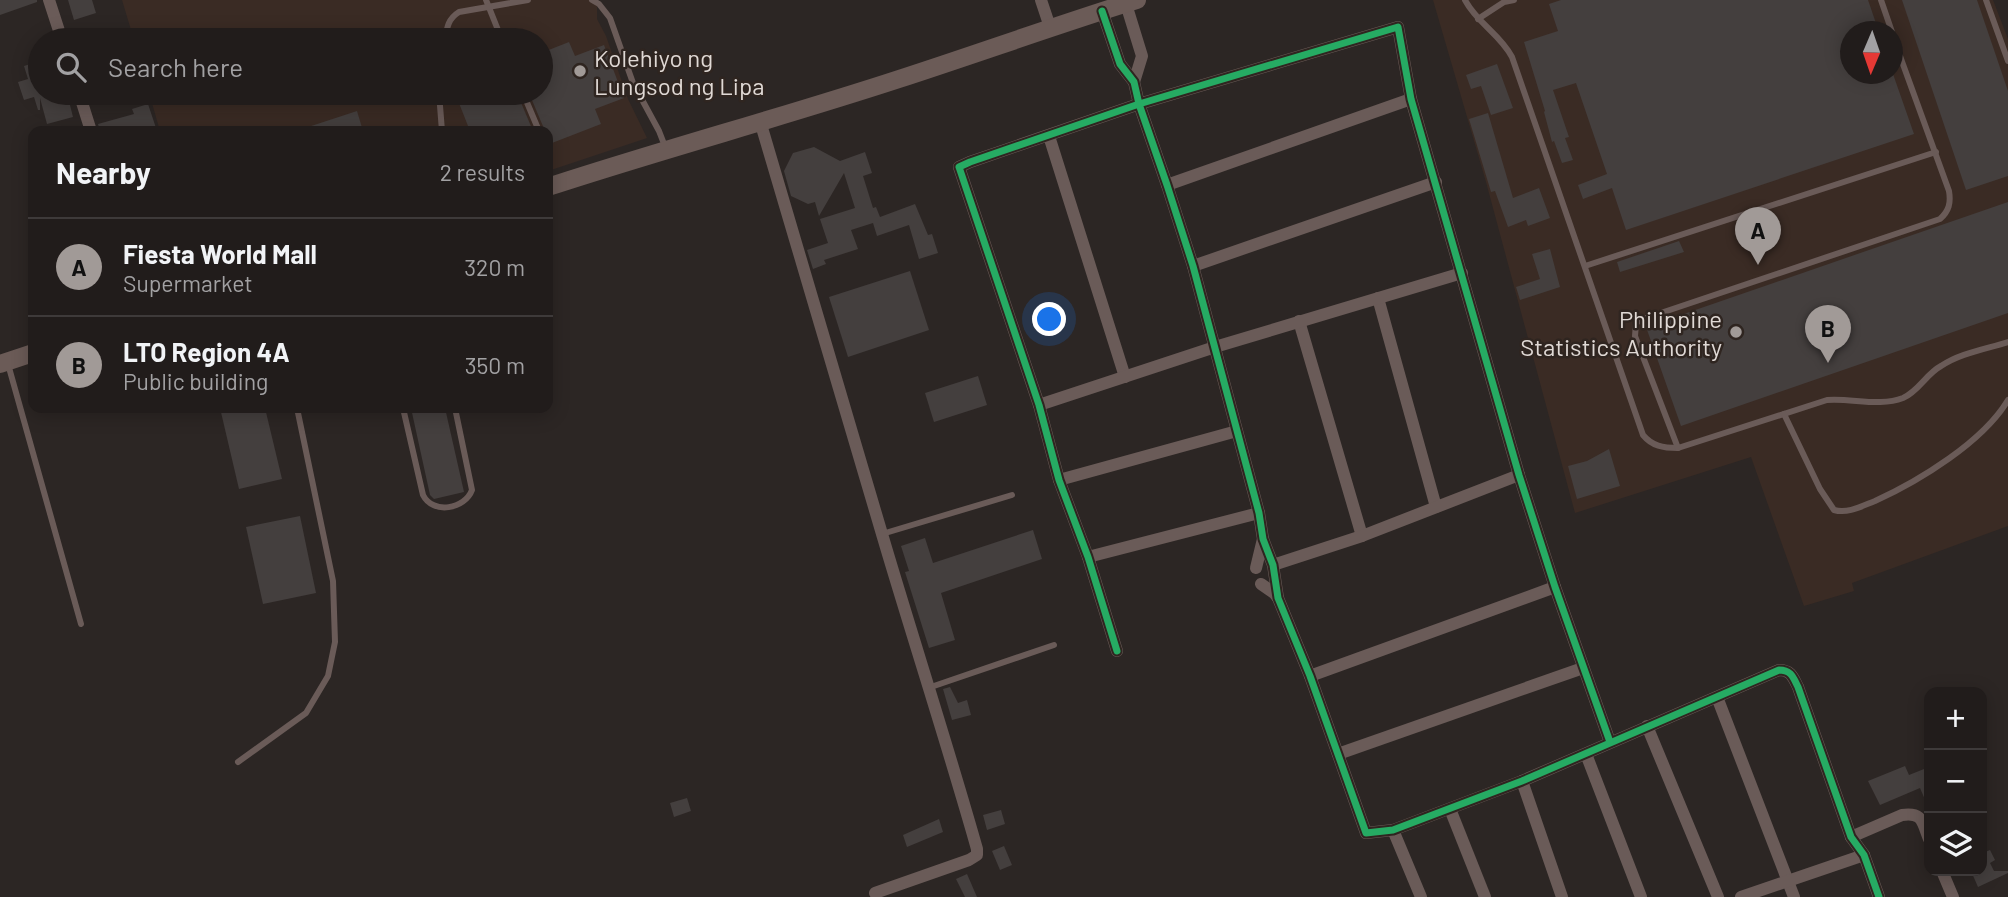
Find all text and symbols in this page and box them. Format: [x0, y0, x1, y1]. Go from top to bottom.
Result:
north arrow [1840, 21, 1903, 84]
search box [28, 28, 553, 105]
place label: Kolehiyo ng Lungsod ng Lipa [594, 43, 764, 100]
icon: search [52, 48, 90, 86]
text: Search here [108, 51, 243, 82]
marker: Kolehiyo ng Lungsod ng Lipa [572, 63, 588, 79]
text: Nearby [56, 154, 151, 190]
text: 2 results [440, 158, 525, 186]
pin: A [1735, 207, 1781, 265]
text: Fiesta World Mall [123, 238, 317, 269]
text: A [71, 253, 87, 281]
text: 320 m [464, 253, 525, 281]
text: Supermarket [123, 269, 253, 297]
your location [1032, 302, 1066, 336]
place label: Philippine Statistics Authority [1520, 304, 1722, 361]
pin: B [1805, 305, 1851, 363]
marker: Philippine Statistics Authority [1728, 324, 1744, 340]
text: LTO Region 4A [123, 336, 290, 367]
text: B [72, 351, 86, 379]
text: 350 m [465, 351, 525, 379]
text: Public building [123, 367, 268, 395]
map controls [1924, 687, 1987, 876]
button: + [1924, 687, 1987, 750]
button: − [1924, 750, 1987, 813]
button: layers [1924, 813, 1987, 876]

